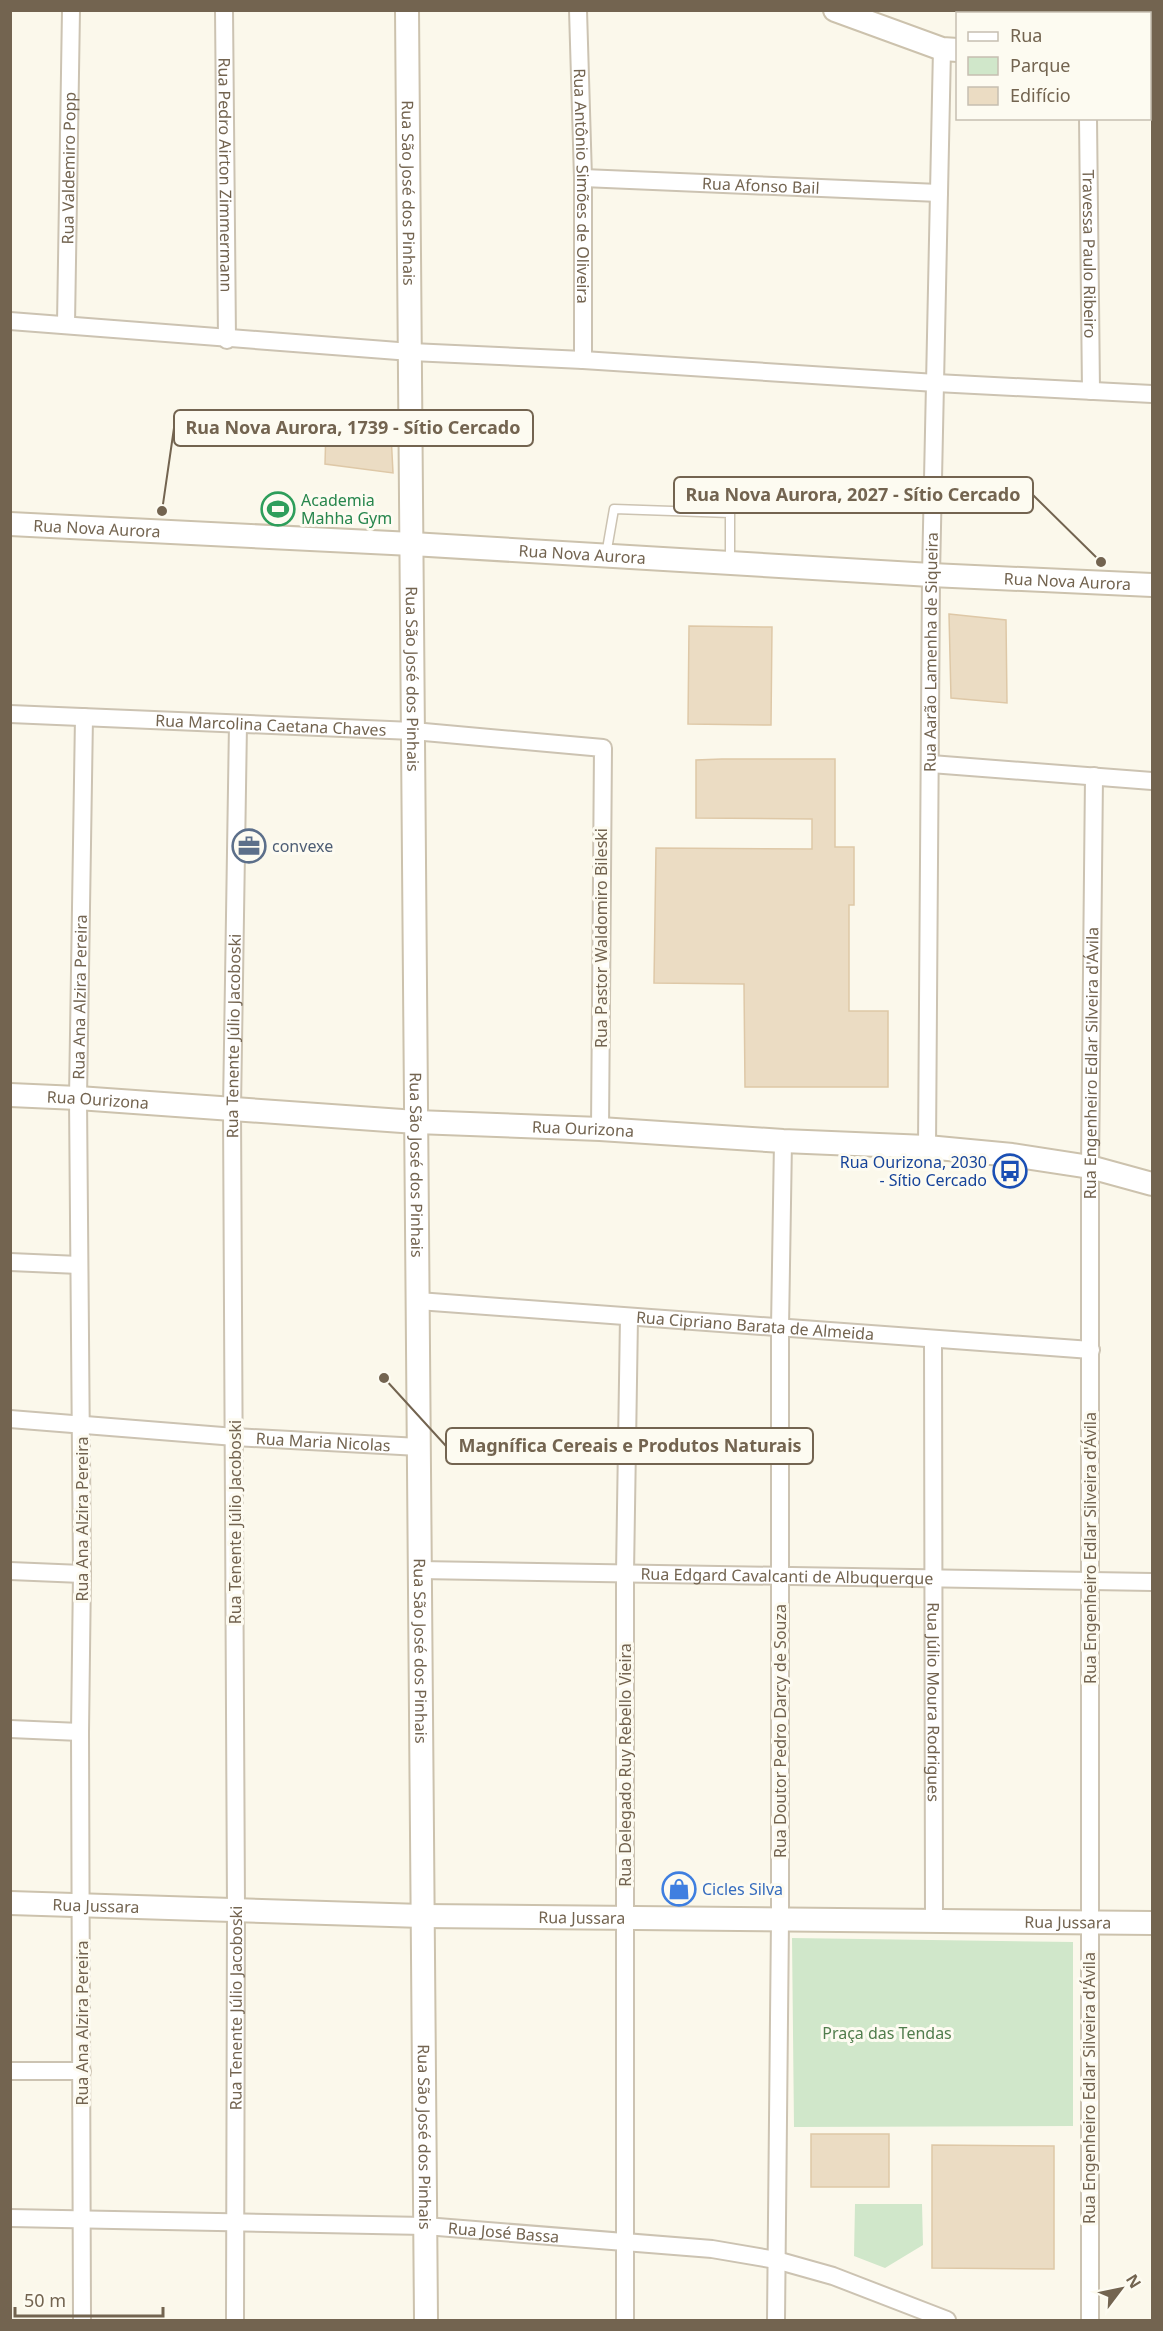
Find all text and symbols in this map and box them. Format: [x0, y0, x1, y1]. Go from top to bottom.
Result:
legend [956, 12, 1151, 120]
text: Rua [1010, 23, 1042, 47]
text: Parque [1010, 53, 1070, 77]
street label: Rua Pedro Airton Zimmermann [213, 57, 238, 293]
street label: Rua Antônio Simões de Oliveira [569, 68, 594, 304]
text: Edifício [1010, 83, 1071, 107]
street label: Rua Valdemiro Popp [56, 92, 81, 244]
street label: Rua São José dos Pinhais [397, 100, 420, 286]
street label: Travessa Paulo Ribeiro [1078, 170, 1101, 338]
street label: Rua Afonso Bail [702, 172, 820, 199]
callout: Rua Nova Aurora, 1739 - Sítio Cercado [174, 410, 533, 446]
text: Rua Nova Aurora, 1739 - Sítio Cercado [185, 415, 521, 439]
callout: Rua Nova Aurora, 2027 - Sítio Cercado [674, 477, 1033, 513]
text: Rua Nova Aurora, 2027 - Sítio Cercado [685, 482, 1021, 506]
place label: Academia Mahha Gym [301, 489, 392, 529]
sports icon: Academia Mahha Gym [260, 491, 296, 527]
street label: Rua Nova Aurora [33, 514, 161, 542]
street label: Rua Aarão Lamenha de Siqueira [919, 532, 943, 772]
street label: Rua Nova Aurora [518, 539, 646, 569]
street label: Rua Nova Aurora [1003, 567, 1131, 595]
street label: Rua São José dos Pinhais [401, 586, 424, 772]
street label: Rua Marcolina Caetana Chaves [155, 709, 387, 741]
office icon: convexe [231, 828, 267, 864]
street label: Rua Pastor Waldomiro Bileski [590, 828, 612, 1048]
place label: convexe [272, 835, 333, 857]
street label: Rua Ana Alzira Pereira [67, 914, 92, 1080]
street label: Rua Engenheiro Edlar Silveira d'Ávila [1079, 927, 1103, 1199]
street label: Rua Tenente Júlio Jacoboski [221, 934, 246, 1138]
street label: Rua São José dos Pinhais [405, 1072, 428, 1258]
street label: Rua Ourizona [46, 1086, 150, 1114]
street label: Rua Ourizona [531, 1115, 635, 1142]
place label: Rua Ourizona, 2030 - Sítio Cercado [840, 1151, 987, 1191]
bus stop icon: Rua Ourizona, 2030 - Sítio Cercado [992, 1153, 1028, 1189]
street label: Rua Cipriano Barata de Almeida [635, 1306, 875, 1345]
street label: Rua Engenheiro Edlar Silveira d'Ávila [1079, 1412, 1101, 1684]
street label: Rua Tenente Júlio Jacoboski [224, 1420, 246, 1624]
street label: Rua Maria Nicolas [255, 1427, 391, 1456]
callout: Magnífica Cereais e Produtos Naturais [446, 1428, 813, 1464]
text: Magnífica Cereais e Produtos Naturais [458, 1433, 802, 1457]
street label: Rua Ana Alzira Pereira [71, 1436, 93, 1602]
street label: Rua São José dos Pinhais [409, 1558, 432, 1744]
street label: Rua Edgard Cavalcanti de Albuquerque [640, 1563, 934, 1589]
street label: Rua Júlio Moura Rodrigues [922, 1602, 945, 1802]
street label: Rua Doutor Pedro Darcy de Souza [769, 1604, 791, 1858]
street label: Rua Delegado Ruy Rebello Vieira [614, 1643, 636, 1887]
shop icon: Cicles Silva [661, 1871, 697, 1907]
place label: Cicles Silva [702, 1878, 783, 1900]
street label: Rua Jussara [52, 1893, 140, 1918]
street label: Rua Tenente Júlio Jacoboski [225, 1906, 247, 2110]
street label: Rua Jussara [538, 1906, 625, 1929]
street label: Rua Jussara [1024, 1911, 1111, 1934]
street label: Rua Ana Alzira Pereira [71, 1940, 93, 2106]
street label: Rua Engenheiro Edlar Silveira d'Ávila [1078, 1952, 1100, 2224]
park label: Praça das Tendas [822, 2022, 952, 2044]
street label: Rua São José dos Pinhais [413, 2044, 436, 2230]
street label: Rua José Bassa [447, 2217, 560, 2248]
north arrow [1091, 2259, 1151, 2319]
text: N [1121, 2270, 1146, 2292]
scale bar [15, 2280, 164, 2318]
text: 50 m [24, 2288, 66, 2312]

